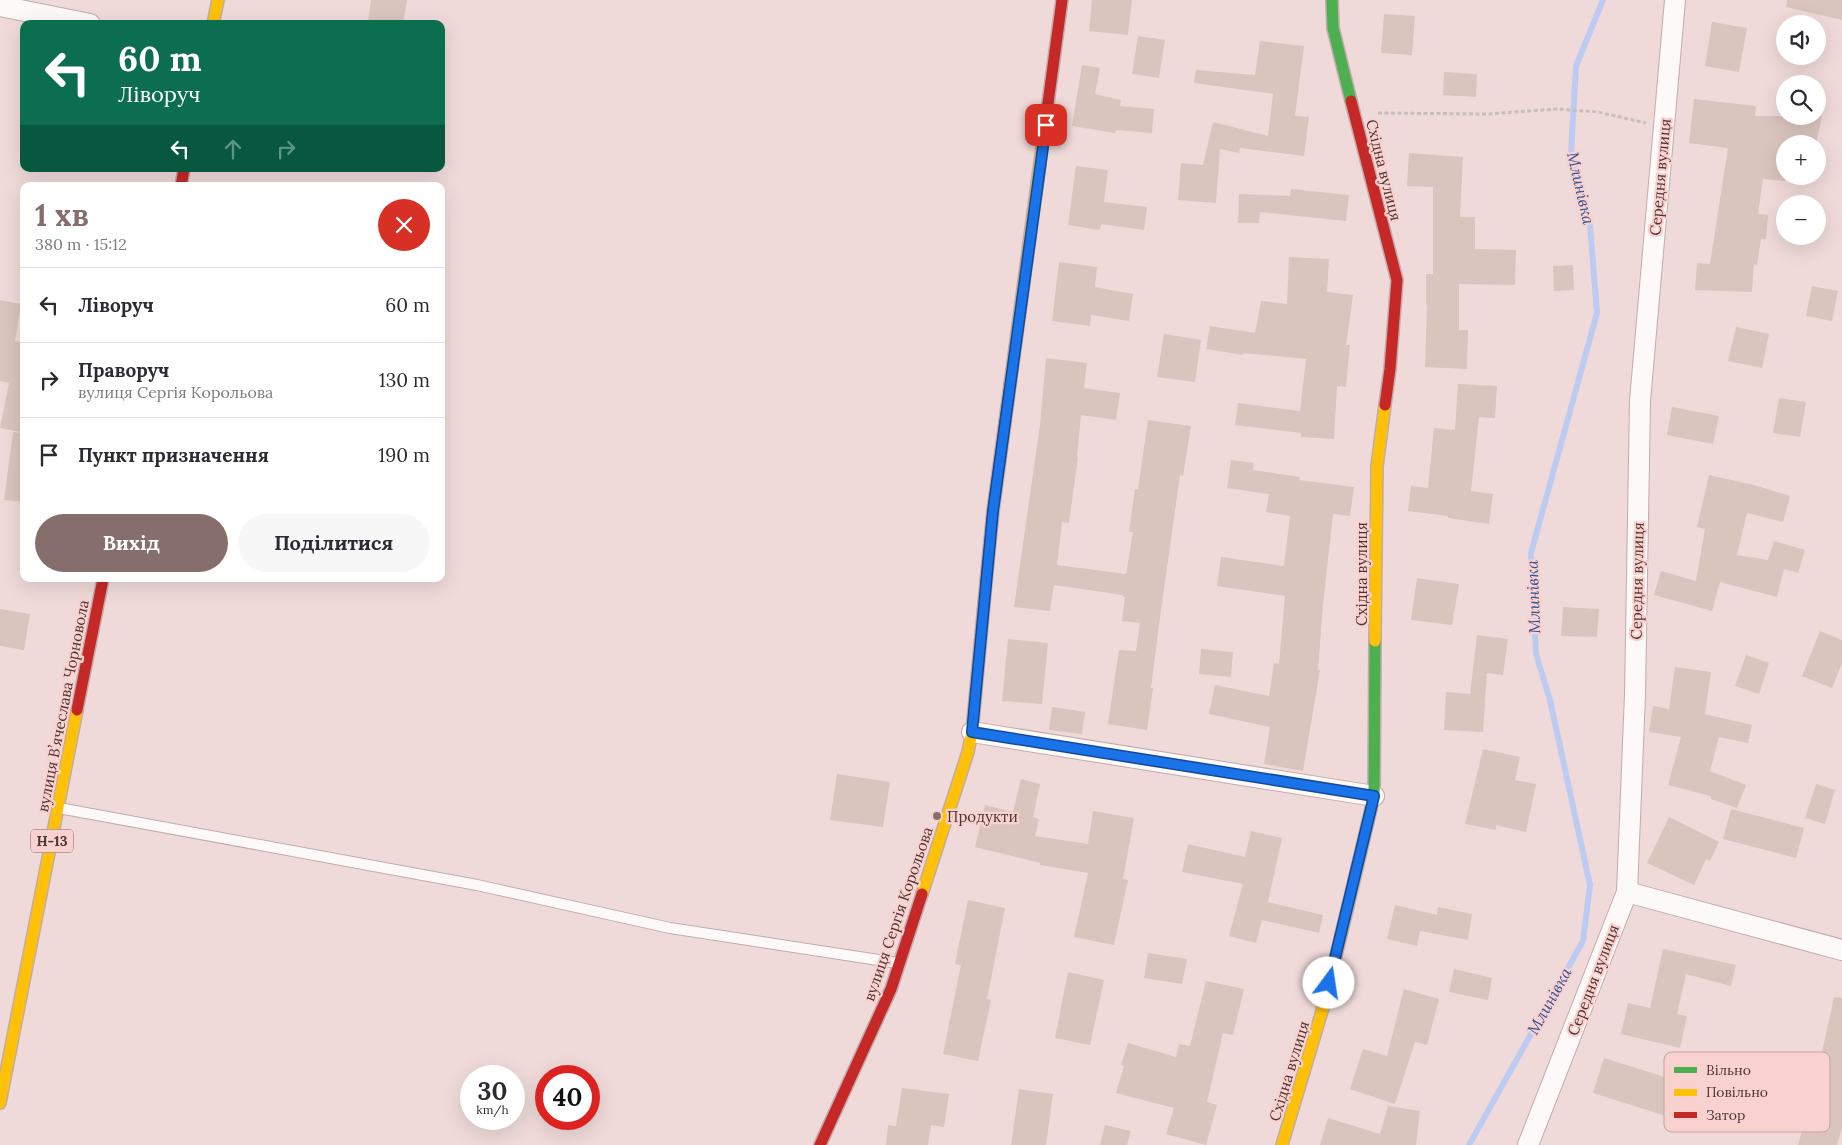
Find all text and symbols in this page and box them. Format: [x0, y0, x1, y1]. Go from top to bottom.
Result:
map controls [1776, 15, 1826, 245]
button: sound [1776, 15, 1826, 65]
text: 60 m [118, 36, 202, 81]
icon: left [35, 40, 100, 105]
button: search [1776, 75, 1826, 125]
text: Ліворуч [118, 80, 201, 108]
pin [1025, 104, 1067, 146]
icon: arrive [1032, 111, 1060, 139]
street label: Східна вулиця [1362, 117, 1406, 223]
street label: Середня вулиця [1645, 118, 1675, 236]
icon: left [166, 135, 194, 163]
icon: ahead [219, 135, 247, 163]
icon: right [272, 135, 300, 163]
button: + [1776, 135, 1826, 185]
water label: Млинівка [1563, 150, 1599, 226]
button: − [1776, 195, 1826, 245]
text: 1 хв [35, 196, 89, 234]
button: close [378, 199, 430, 251]
text: 380 m · 15:12 [35, 234, 127, 254]
icon: left [35, 291, 63, 319]
text: Ліворуч [78, 293, 154, 317]
text: 60 m [385, 293, 430, 317]
text: Праворуч [78, 358, 169, 382]
icon: right [35, 366, 63, 394]
text: 130 m [379, 368, 430, 392]
text: вулиця Сергія Корольова [78, 382, 273, 402]
icon: arrive [35, 441, 63, 469]
text: Пункт призначення [78, 443, 269, 467]
text: 190 m [378, 443, 430, 467]
button: Вихід [35, 514, 228, 572]
button: Поділитися [238, 514, 430, 572]
street label: Східна вулиця [1352, 522, 1371, 626]
street label: Середня вулиця [1626, 522, 1648, 640]
water label: Млинівка [1522, 560, 1544, 634]
street label: вулиця Вʼячеслава Чорновола [33, 598, 93, 814]
place label: Продукти [947, 807, 1018, 826]
marker: Продукти [931, 810, 943, 822]
street label: вулиця Сергія Корольова [859, 824, 937, 1004]
road number: Н-13 [31, 829, 73, 852]
street label: Середня вулиця [1563, 922, 1623, 1038]
position arrow [1302, 956, 1354, 1008]
water label: Млинівка [1522, 964, 1576, 1038]
street label: Східна вулиця [1265, 1019, 1313, 1123]
legend [1664, 1052, 1830, 1132]
text: Вільно [1706, 1061, 1751, 1079]
speed limit sign: 40 [535, 1065, 600, 1130]
text: 30 [478, 1075, 507, 1107]
text: Повільно [1706, 1083, 1768, 1101]
text: km/h [476, 1102, 509, 1117]
text: Затор [1706, 1106, 1745, 1124]

